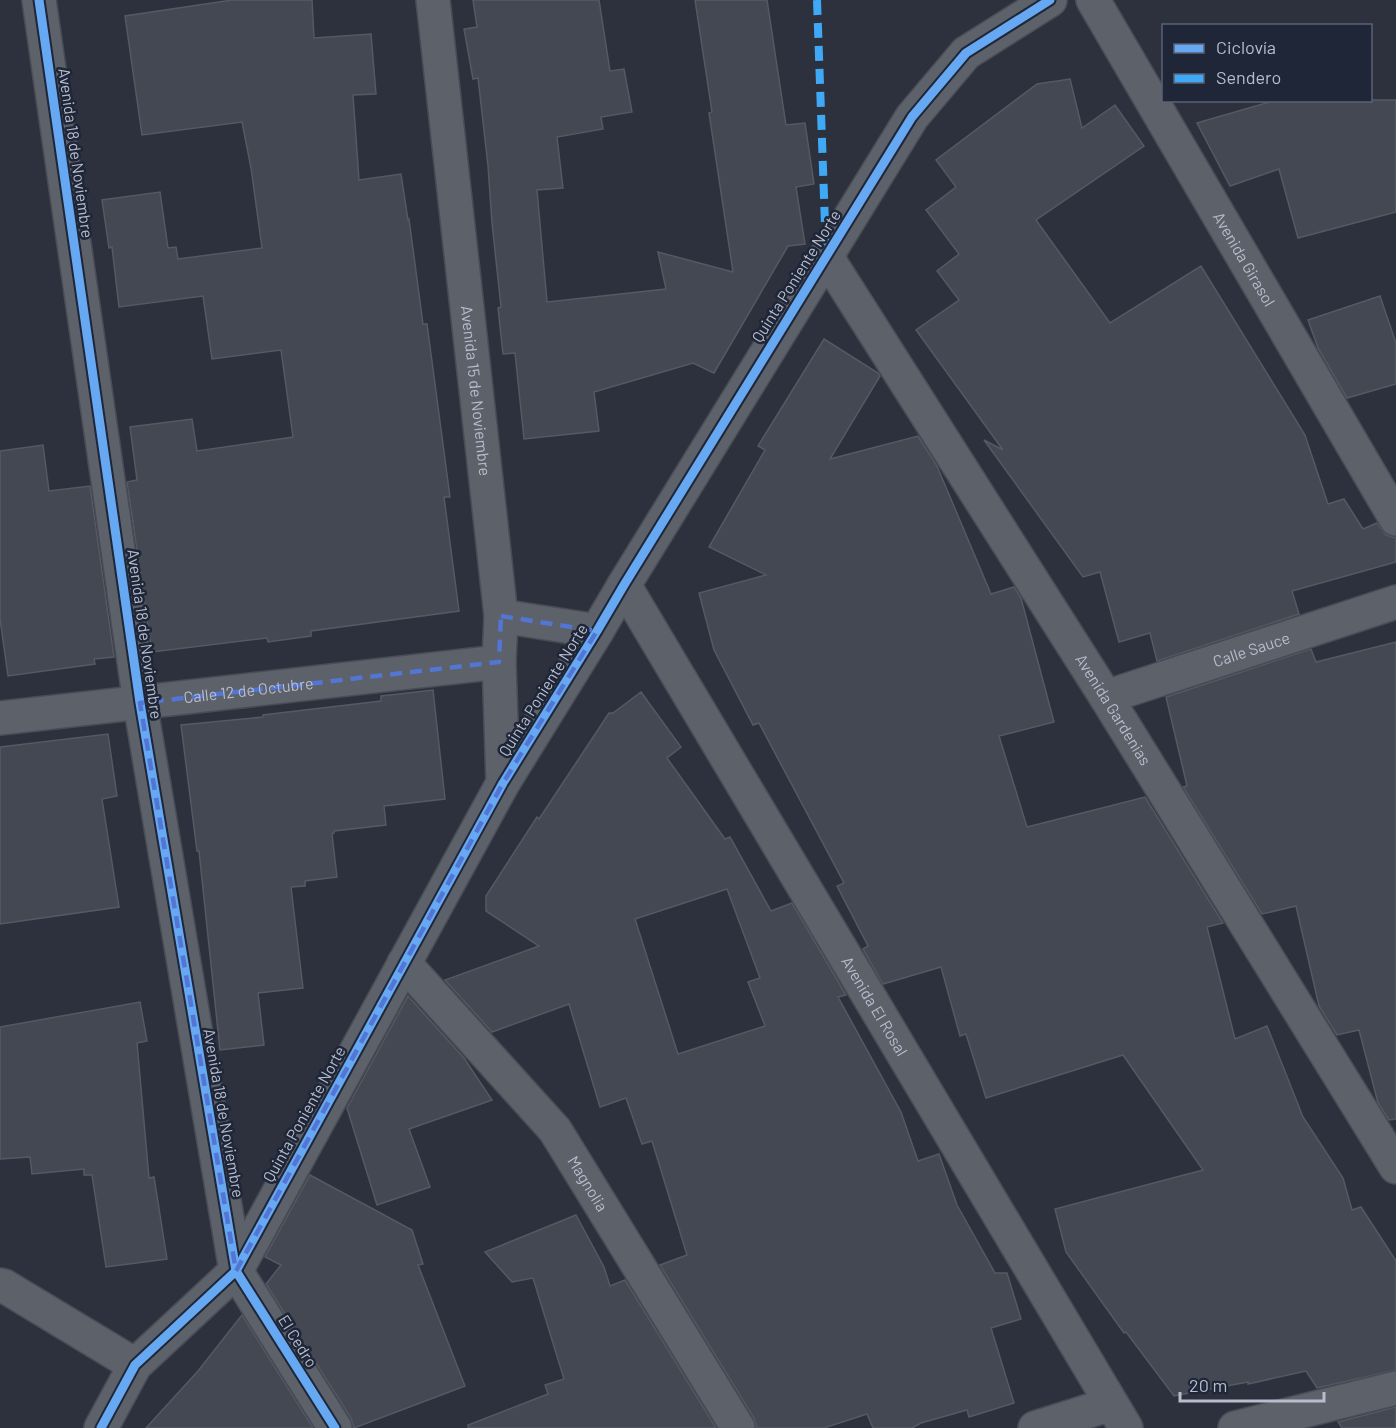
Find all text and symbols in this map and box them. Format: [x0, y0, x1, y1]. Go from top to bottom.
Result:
legend [1162, 24, 1372, 102]
text: Ciclovía [1216, 36, 1276, 58]
text: Sendero [1216, 66, 1281, 88]
street label: Avenida 18 de Noviembre [55, 67, 98, 239]
street label: Quinta Poniente Norte [747, 206, 844, 345]
street label: Avenida Girasol [1210, 208, 1280, 309]
street label: Avenida 15 de Noviembre [458, 304, 495, 477]
street label: Avenida 18 de Noviembre [124, 548, 167, 720]
street label: Quinta Poniente Norte [494, 620, 591, 759]
street label: Calle Sauce [1210, 627, 1292, 670]
street label: Avenida Gardenias [1072, 650, 1156, 768]
street label: Calle 12 de Octubre [182, 673, 314, 706]
street label: Avenida El Rosal [838, 953, 912, 1059]
street label: Avenida 18 de Noviembre [200, 1027, 249, 1199]
street label: Quinta Poniente Norte [258, 1042, 349, 1185]
street label: Magnolia [564, 1152, 612, 1214]
street label: El Cedro [275, 1311, 322, 1370]
scale bar [1180, 1365, 1324, 1403]
text: 20 m [1189, 1374, 1227, 1396]

